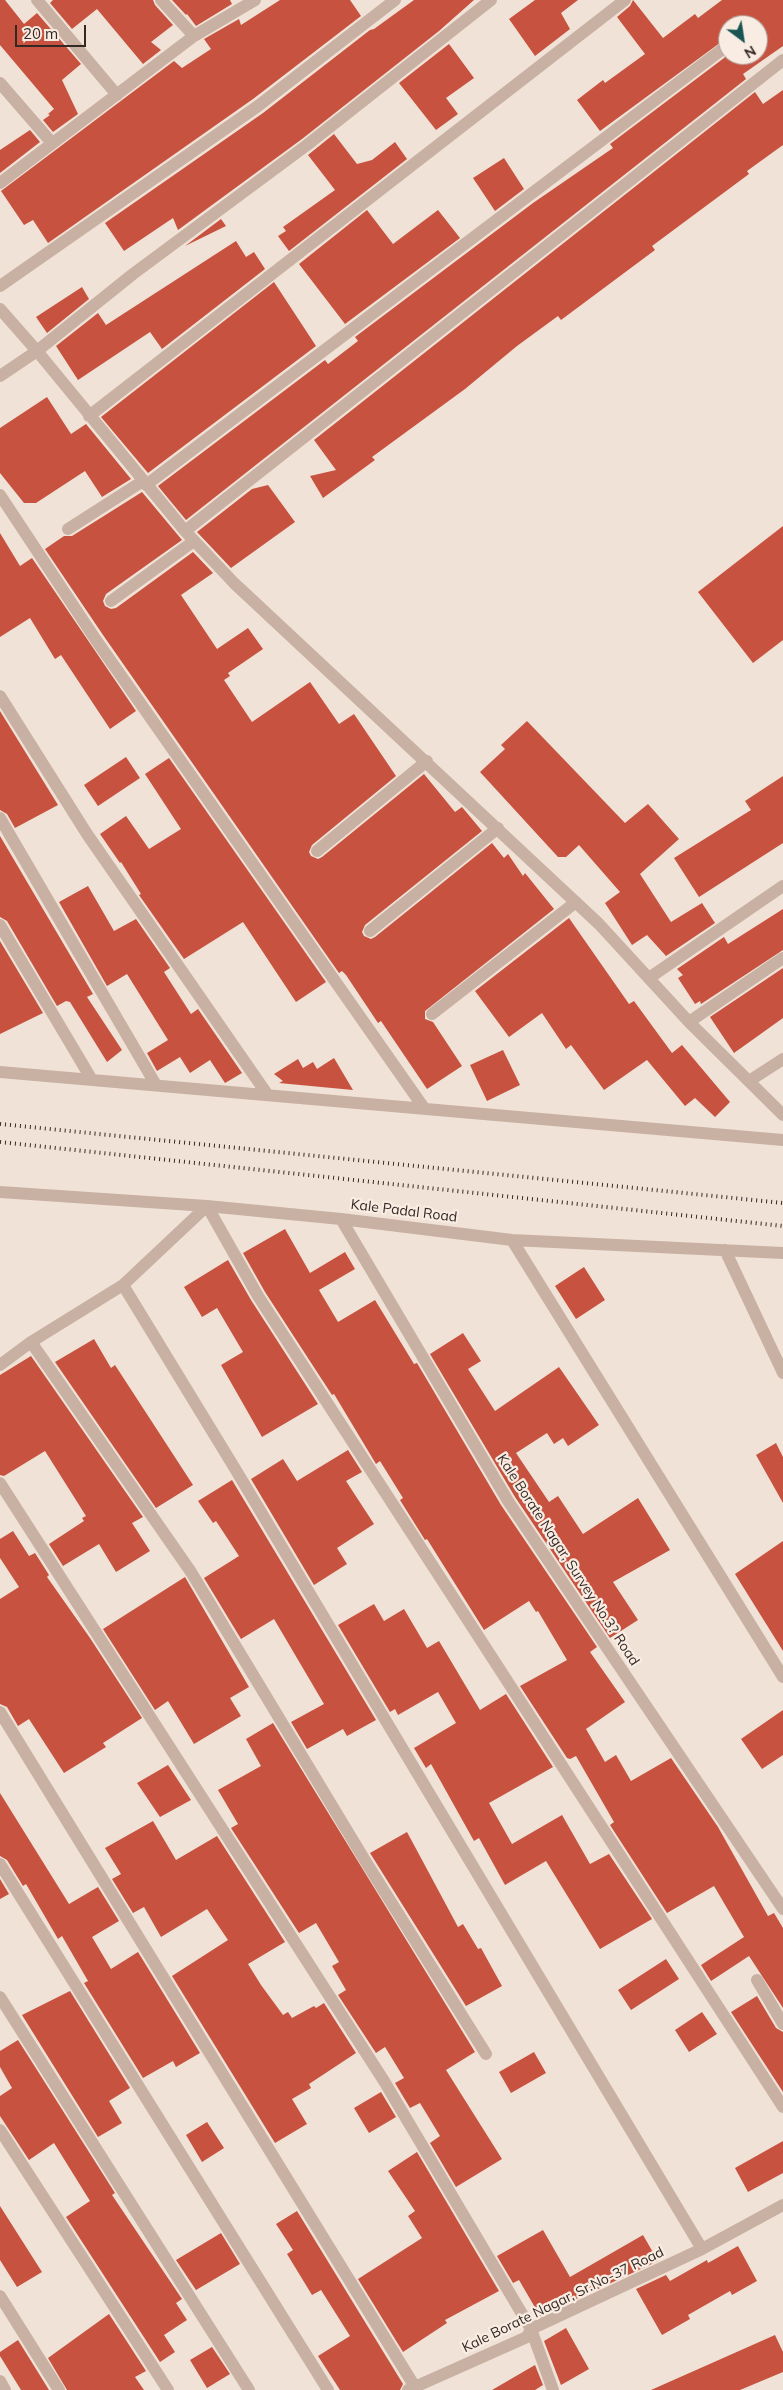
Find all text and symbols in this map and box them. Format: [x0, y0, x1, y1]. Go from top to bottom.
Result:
scale bar [18, 15, 89, 47]
north arrow [718, 15, 768, 65]
text: 20 m [23, 24, 58, 43]
text: N [741, 42, 759, 62]
street label: Kale Padal Road [350, 1196, 458, 1226]
street label: Kale Borate Nagar, Survey No.3? Road [493, 1451, 643, 1669]
street label: Kale Borate Nagar, Sr.No-37 Road [459, 2244, 667, 2356]

